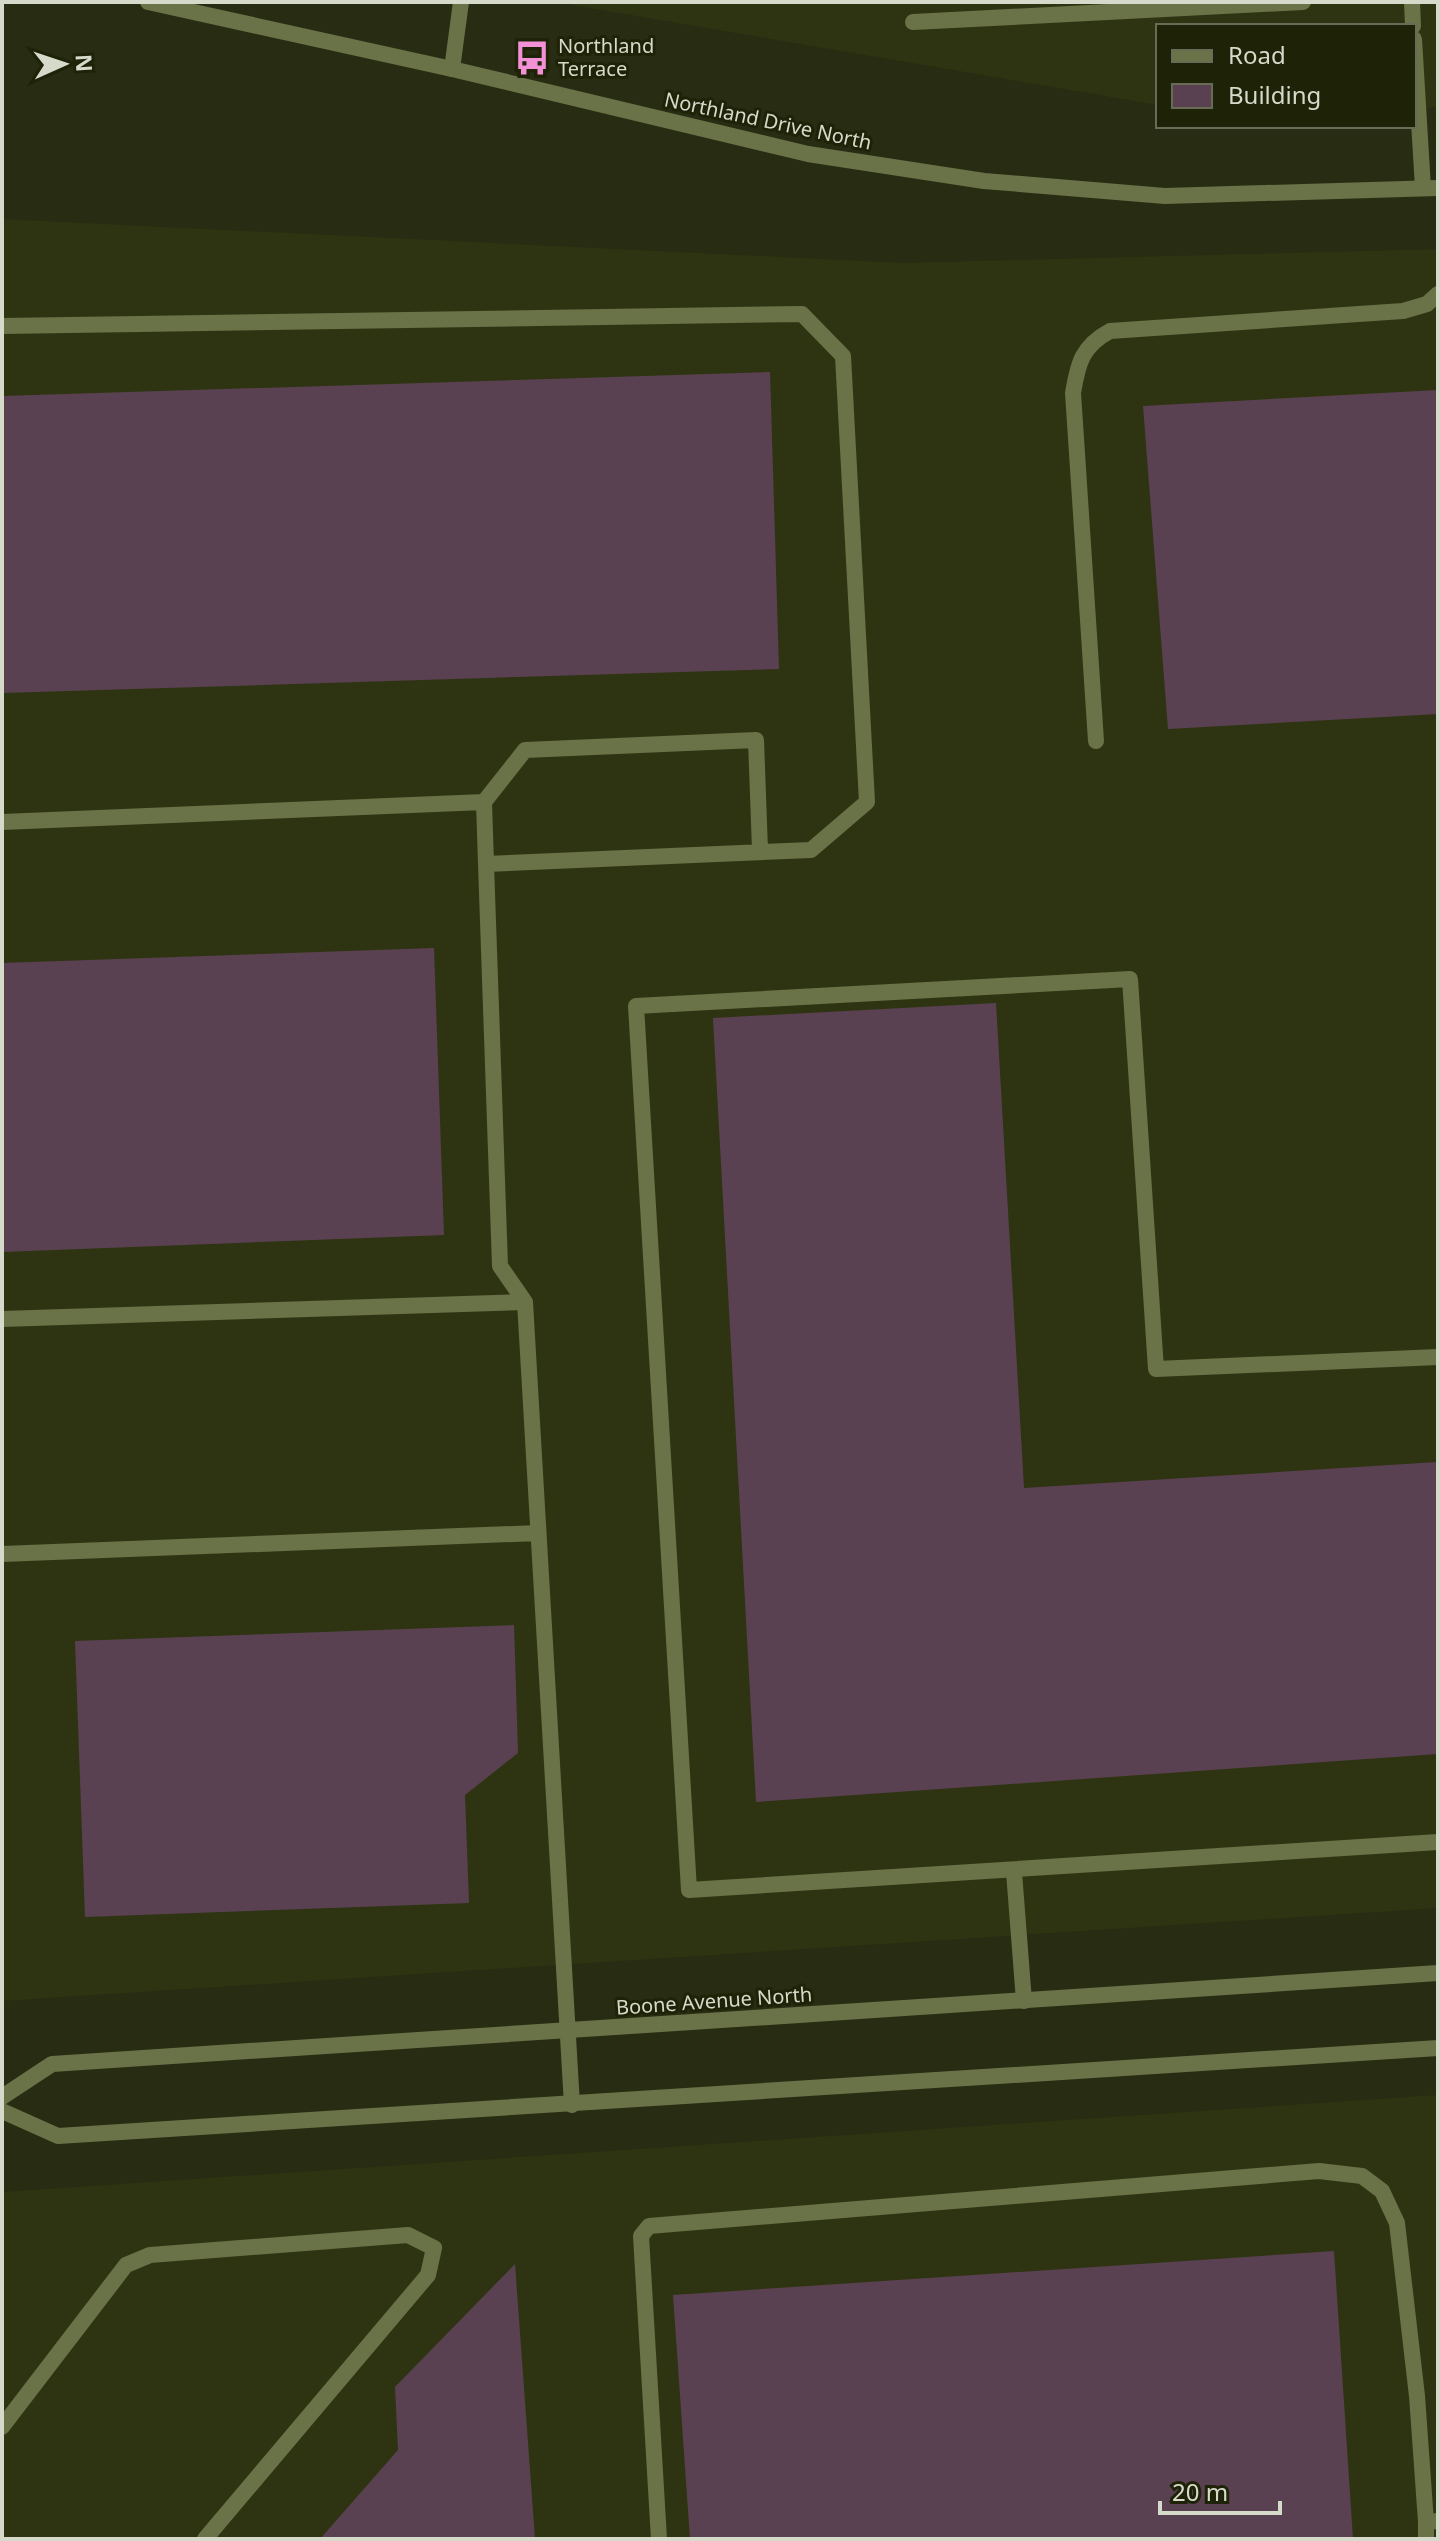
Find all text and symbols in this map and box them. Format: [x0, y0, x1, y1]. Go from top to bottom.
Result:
north arrow [24, 24, 104, 104]
legend [1156, 24, 1416, 128]
place label: Northland Terrace [558, 32, 654, 82]
text: Road [1228, 38, 1286, 71]
bus stop icon: Northland Terrace [513, 39, 551, 77]
text: N [70, 53, 100, 73]
text: Building [1228, 78, 1321, 111]
street label: Northland Drive North [662, 85, 874, 156]
street label: Boone Avenue North [615, 1980, 813, 2021]
scale bar [1160, 2465, 1280, 2515]
text: 20 m [1172, 2475, 1228, 2508]

